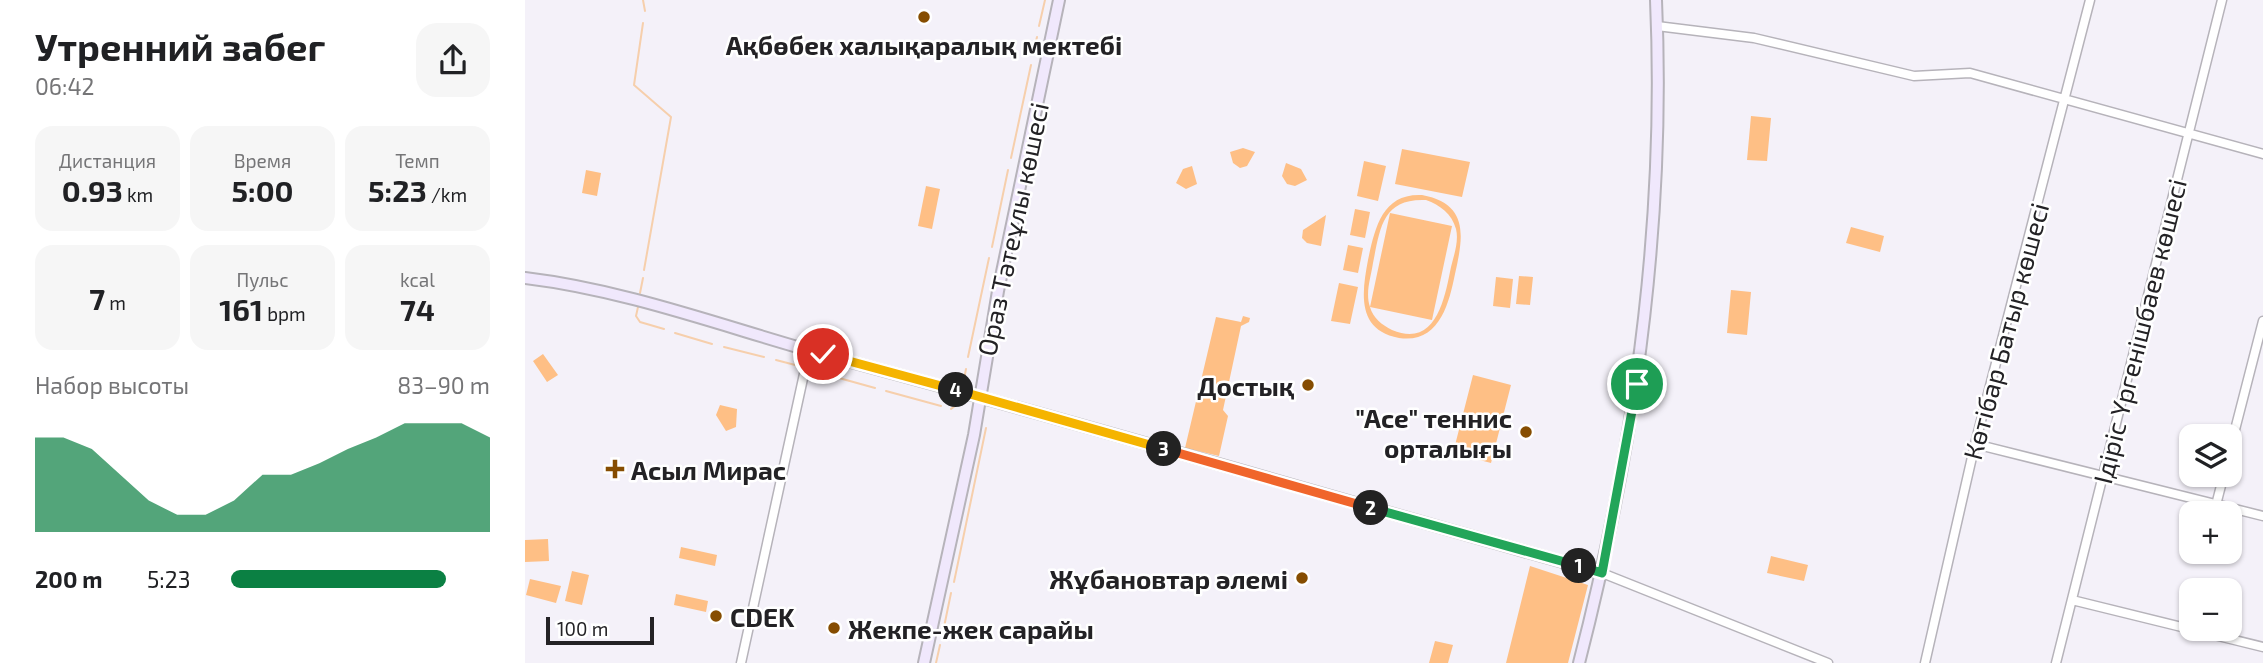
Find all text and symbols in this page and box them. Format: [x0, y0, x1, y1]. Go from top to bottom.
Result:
marker: Ақбөбек халықаралық мектебі [916, 9, 932, 25]
text: Утренний забег [35, 23, 325, 69]
button: share [416, 23, 490, 97]
place label: Ақбөбек халықаралық мектебі [726, 29, 1122, 60]
text: 06:42 [35, 72, 95, 100]
street label: Ораз Тәтеұлы көшесі [970, 99, 1054, 359]
text: Дистанция [59, 149, 156, 172]
text: Время [234, 149, 291, 172]
text: Темп [395, 149, 440, 172]
text: 0.93 [62, 172, 123, 208]
text: 5:00 [231, 172, 294, 208]
text: 5:23 [368, 172, 427, 208]
street label: Ідіріс Үргенішбаев көшесі [2086, 175, 2192, 487]
text: km [123, 183, 153, 206]
text: /km [427, 183, 467, 206]
street label: Көтібар Батыр көшесі [1956, 199, 2054, 463]
text: Пульс [236, 268, 289, 291]
text: kcal [400, 268, 435, 291]
text: 7 [89, 280, 105, 316]
text: m [105, 291, 126, 314]
text: 161 [219, 291, 263, 327]
text: 74 [400, 291, 435, 327]
text: bpm [263, 302, 306, 325]
pin [793, 324, 853, 384]
icon: check [804, 335, 842, 373]
pin [1607, 354, 1667, 414]
icon: arrive [1618, 365, 1656, 403]
place label: Достық [1197, 370, 1295, 401]
text: Набор высоты [35, 371, 189, 399]
text: 83–90 m [397, 371, 490, 399]
pin: 4 [939, 372, 973, 408]
marker: Достық [1300, 377, 1316, 393]
text: 4 [949, 378, 962, 401]
place label: "Ace" теннис орталығы [1355, 402, 1512, 463]
marker: "Ace" теннис орталығы [1518, 424, 1534, 440]
map controls [2179, 424, 2242, 641]
button: layers [2179, 424, 2242, 487]
pin: 3 [1147, 432, 1181, 466]
text: 3 [1158, 437, 1169, 460]
place label: Асыл Мирас [631, 454, 786, 485]
marker: Асыл Мирас [605, 459, 625, 479]
pin: 2 [1353, 490, 1389, 526]
text: 2 [1365, 496, 1376, 519]
button: + [2179, 501, 2242, 564]
pin: 1 [1561, 548, 1597, 584]
text: 1 [1574, 554, 1583, 577]
place label: Жұбановтар әлемі [1049, 563, 1288, 594]
text: 200 m [35, 565, 103, 593]
text: 5:23 [147, 565, 190, 593]
marker: Жұбановтар әлемі [1294, 570, 1310, 586]
button: − [2179, 578, 2242, 641]
place label: CDEK [730, 601, 795, 632]
marker: CDEK [708, 608, 724, 624]
place label: Жекпе-жек сарайы [848, 613, 1094, 644]
scale bar [546, 614, 655, 646]
text: 100 m [557, 617, 608, 640]
marker: Жекпе-жек сарайы [826, 620, 842, 636]

